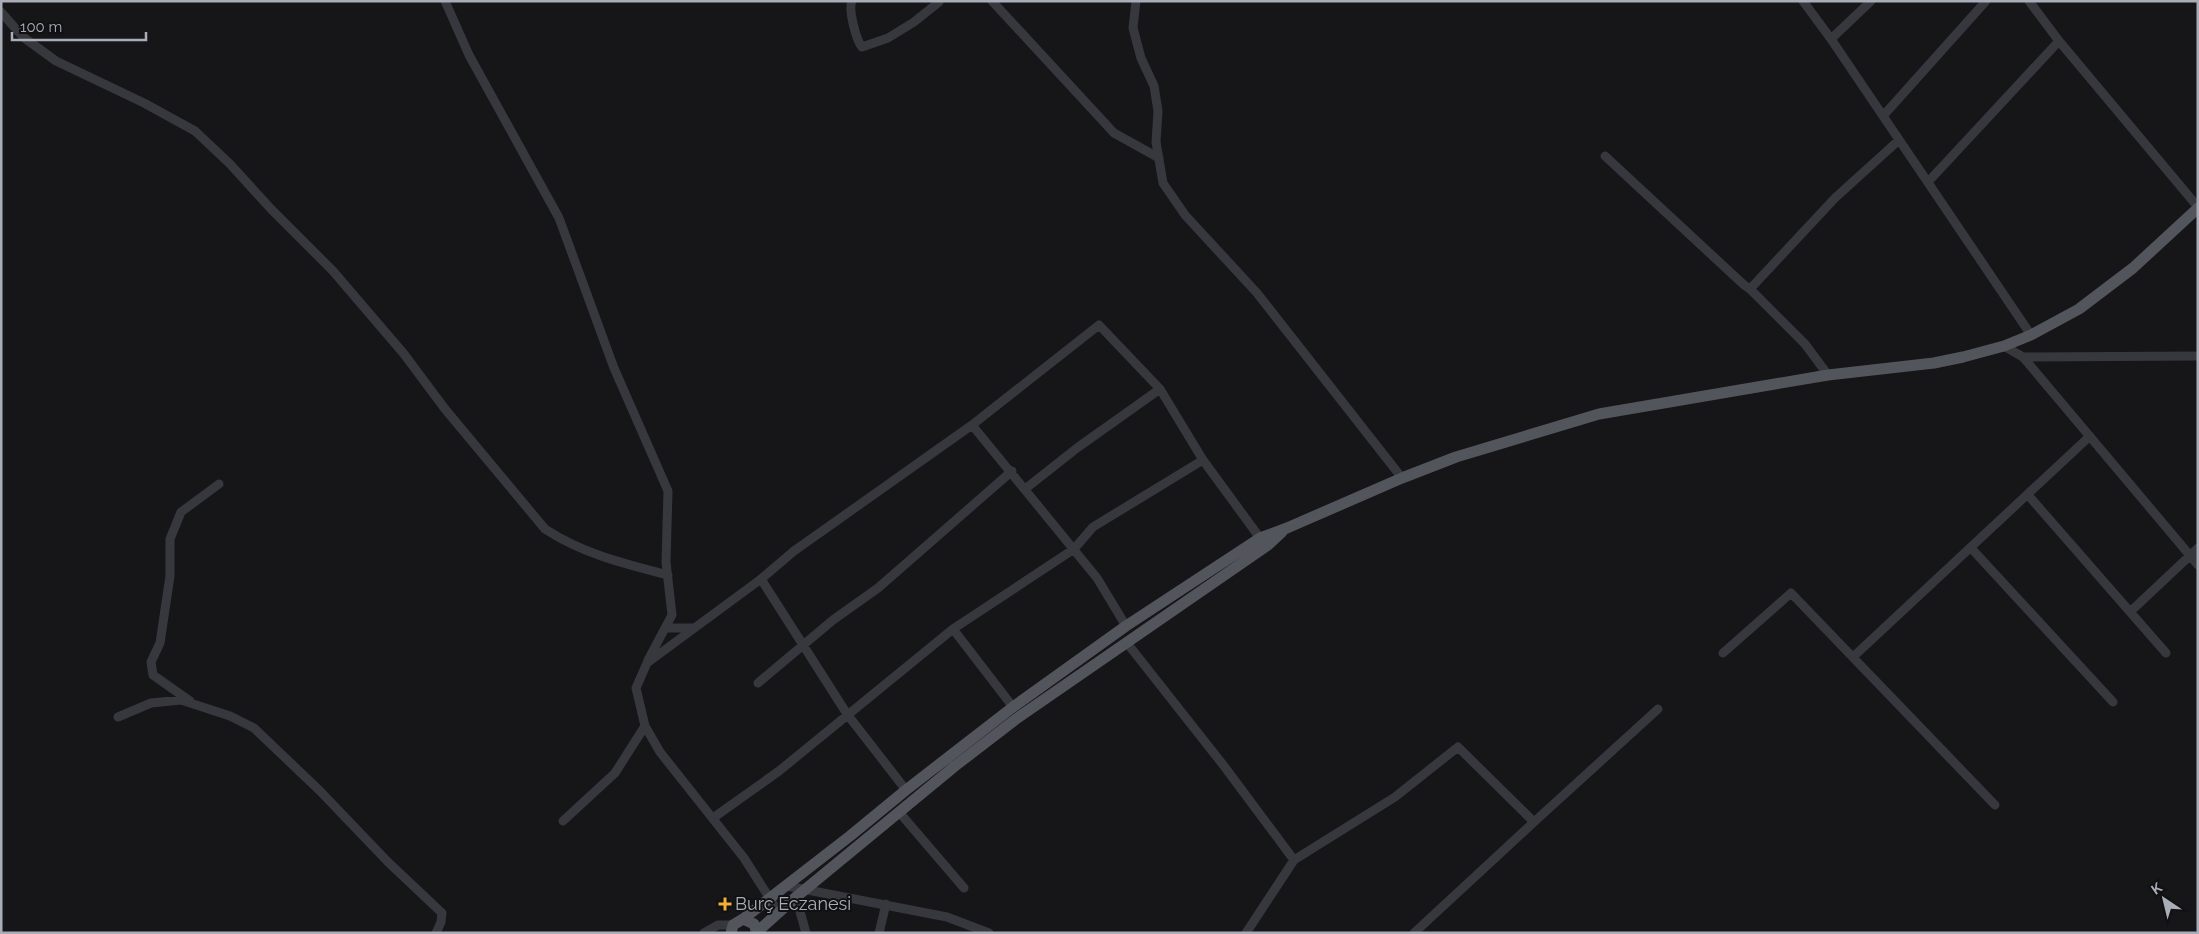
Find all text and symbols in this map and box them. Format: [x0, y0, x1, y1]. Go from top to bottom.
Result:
scale bar [12, 10, 146, 42]
text: 100 m [20, 18, 62, 36]
north arrow [2139, 874, 2189, 924]
text: K [2148, 879, 2165, 898]
place label: Burç Eczanesi [735, 893, 851, 914]
marker: Burç Eczanesi [719, 898, 731, 910]

